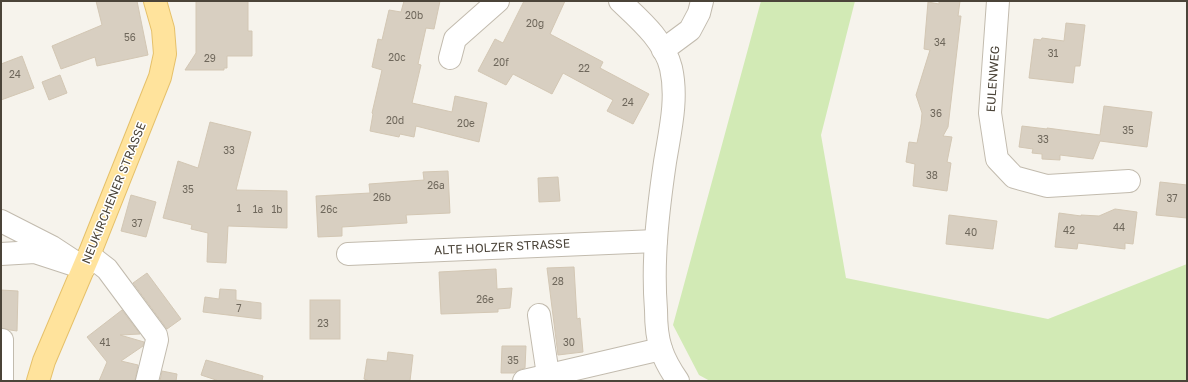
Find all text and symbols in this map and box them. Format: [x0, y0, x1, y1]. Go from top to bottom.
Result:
house number: 20b [405, 9, 423, 21]
house number: 20g [526, 17, 544, 29]
house number: 56 [124, 31, 136, 43]
house number: 34 [934, 36, 946, 48]
street label: EULENWEG [983, 45, 1002, 113]
house number: 31 [1048, 47, 1058, 59]
house number: 20c [388, 51, 406, 63]
house number: 29 [204, 52, 216, 64]
house number: 20f [493, 56, 509, 68]
house number: 22 [578, 62, 590, 74]
house number: 24 [9, 68, 21, 80]
house number: 24 [622, 96, 634, 108]
house number: 36 [930, 107, 942, 119]
house number: 20d [386, 114, 404, 126]
house number: 20e [457, 117, 475, 129]
street label: NEUKIRCHENER STRASSE [78, 120, 149, 266]
house number: 35 [1122, 124, 1134, 136]
house number: 33 [1037, 133, 1049, 145]
house number: 33 [223, 144, 235, 156]
house number: 38 [926, 169, 938, 181]
house number: 26a [427, 179, 445, 191]
house number: 35 [182, 183, 194, 195]
house number: 26b [373, 191, 391, 203]
house number: 37 [1166, 192, 1178, 204]
house number: 1 [237, 202, 242, 214]
house number: 1a [253, 203, 263, 215]
house number: 1b [272, 203, 283, 215]
house number: 26c [320, 203, 338, 215]
house number: 37 [131, 217, 143, 229]
house number: 44 [1113, 221, 1125, 233]
house number: 42 [1063, 224, 1075, 236]
house number: 40 [965, 226, 977, 238]
street label: ALTE HOLZER STRASSE [434, 235, 570, 258]
house number: 28 [552, 275, 564, 287]
house number: 26e [476, 293, 494, 305]
house number: 7 [236, 302, 242, 314]
house number: 23 [317, 317, 329, 329]
house number: 41 [100, 336, 111, 348]
house number: 30 [563, 336, 575, 348]
house number: 35 [507, 354, 519, 366]

